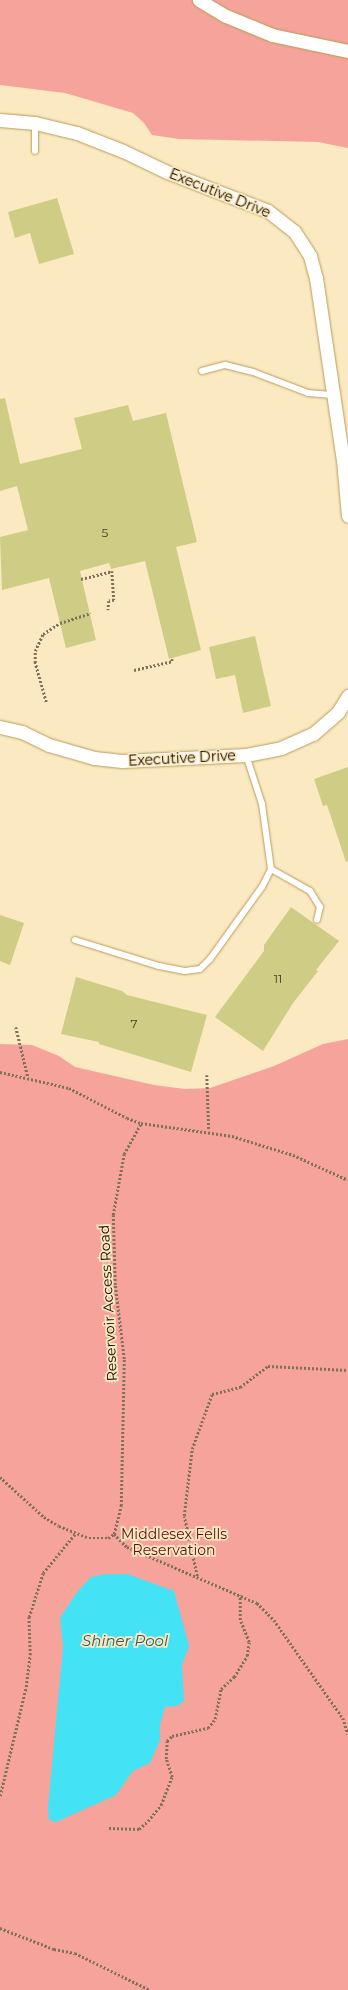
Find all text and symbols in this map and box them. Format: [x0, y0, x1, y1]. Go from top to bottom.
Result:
street label: Executive Drive [167, 165, 273, 221]
house number: 5 [102, 526, 108, 540]
street label: Executive Drive [128, 747, 236, 769]
house number: 11 [274, 972, 282, 986]
house number: 7 [130, 1017, 138, 1031]
street label: Reservoir Access Road [96, 1224, 120, 1382]
park label: Middlesex Fells Reservation [121, 1526, 227, 1558]
water label: Shiner Pool [82, 1632, 168, 1650]

